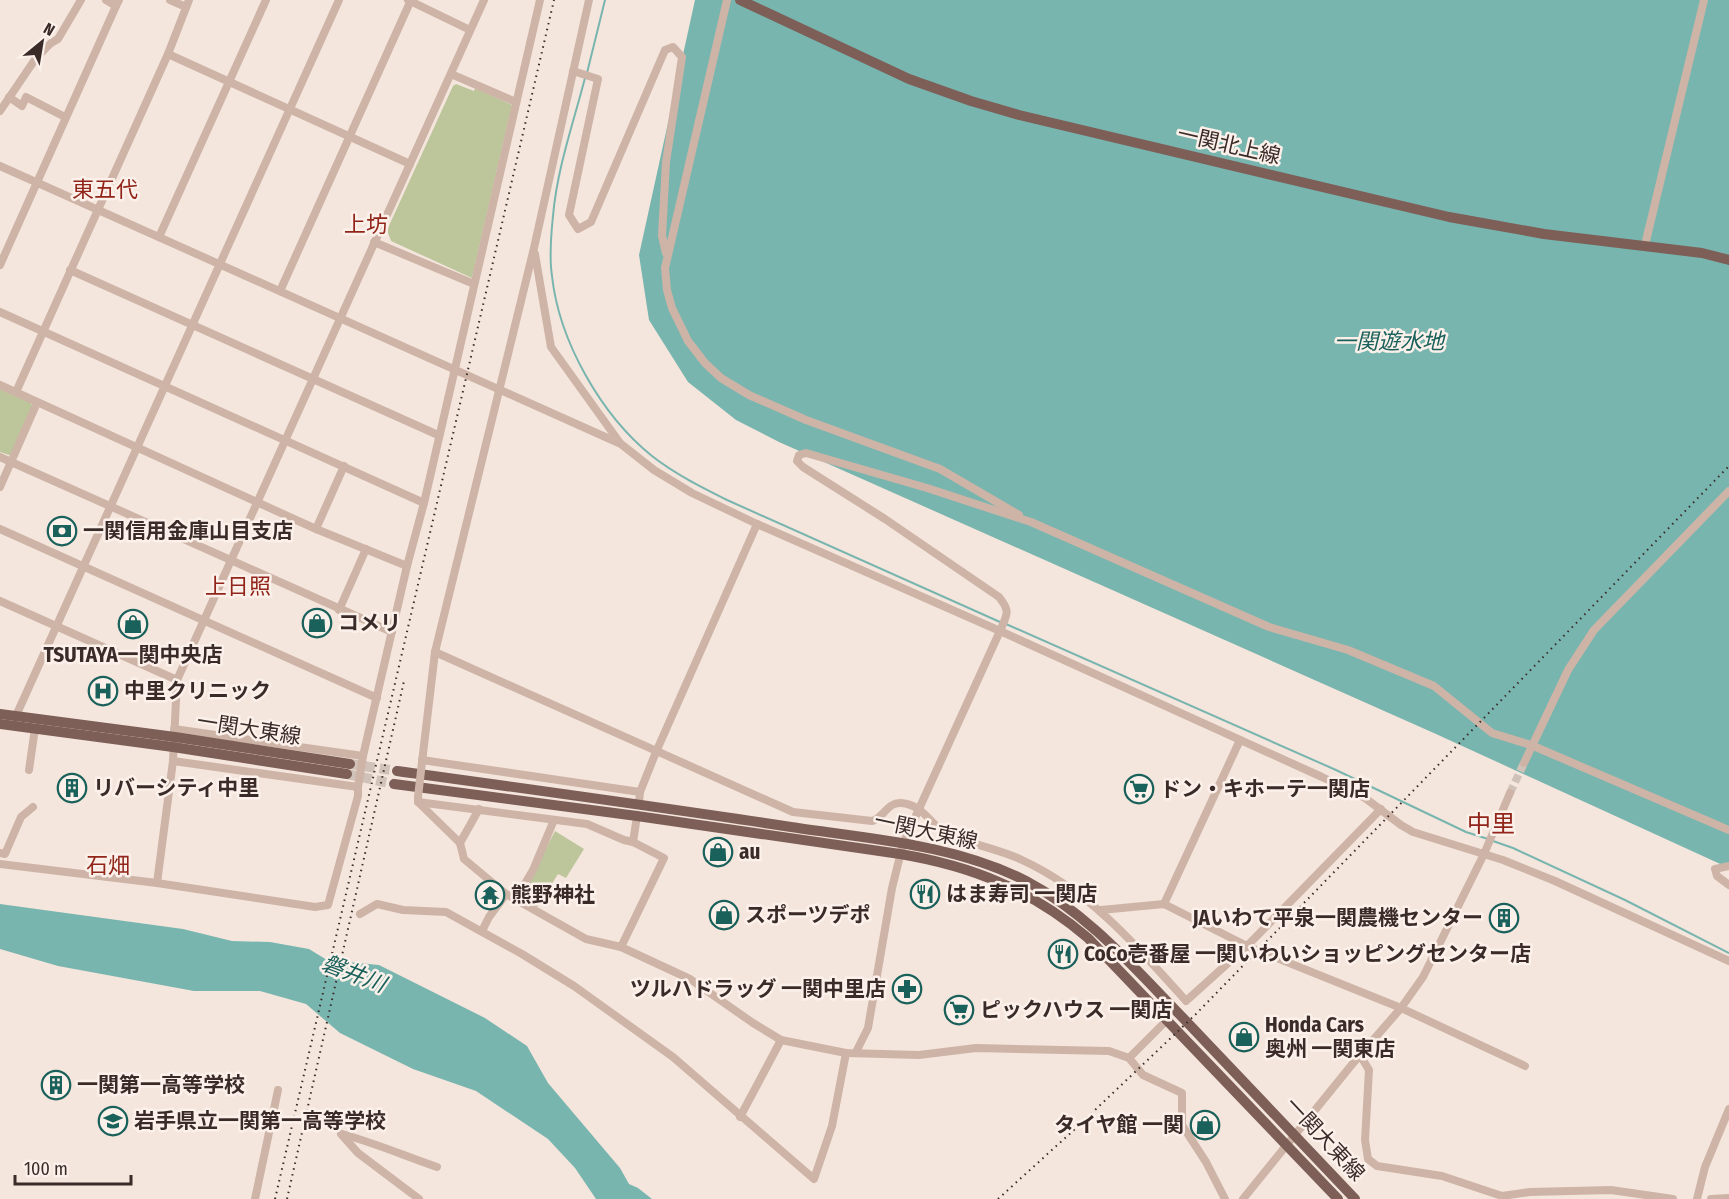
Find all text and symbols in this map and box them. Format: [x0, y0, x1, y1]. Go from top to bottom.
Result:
north arrow [12, 12, 72, 72]
text: N [40, 19, 58, 40]
street label: 一関北上線 [1175, 121, 1283, 169]
district label: 東五代 [72, 176, 138, 203]
district label: 上坊 [344, 211, 388, 238]
water label: 一関遊水地 [1334, 328, 1446, 355]
bank icon: 一関信用金庫山目支店 [46, 515, 78, 547]
place label: 一関信用金庫山目支店 [83, 518, 293, 544]
district label: 上日照 [205, 573, 271, 600]
shop icon: コメリ [301, 607, 333, 639]
shop icon: TSUTAYA一関中央店 [117, 608, 149, 640]
place label: コメリ [338, 610, 401, 636]
place label: TSUTAYA一関中央店 [43, 642, 223, 668]
hospital icon: 中里クリニック [87, 675, 119, 707]
place label: 中里クリニック [124, 678, 271, 704]
street label: 一関大東線 [195, 708, 303, 750]
building icon: リバーシティ中里 [56, 772, 88, 804]
supermarket icon: ドン・キホーテ一関店 [1123, 773, 1155, 805]
place label: リバーシティ中里 [93, 775, 259, 801]
place label: ドン・キホーテ一関店 [1160, 776, 1370, 802]
street label: 一関大東線 [872, 807, 980, 855]
district label: 中里 [1467, 810, 1515, 838]
shop icon: au [702, 836, 734, 868]
place label: au [739, 839, 760, 865]
district label: 石畑 [86, 852, 130, 879]
restaurant icon: はま寿司 一関店 [909, 878, 941, 910]
temple icon: 熊野神社 [474, 879, 506, 911]
place label: はま寿司 一関店 [946, 881, 1097, 907]
place label: 熊野神社 [511, 882, 595, 908]
shop icon: スポーツデポ [708, 899, 740, 931]
place label: スポーツデポ [745, 902, 871, 928]
building icon: JAいわて平泉一関農機センター [1488, 902, 1520, 934]
place label: JAいわて平泉一関農機センター [1192, 905, 1483, 931]
restaurant icon: CoCo壱番屋 一関いわいショッピングセンター店 [1047, 938, 1079, 970]
place label: CoCo壱番屋 一関いわいショッピングセンター店 [1084, 941, 1531, 967]
water label: 磐井川 [318, 949, 391, 999]
pharmacy icon: ツルハドラッグ 一関中里店 [891, 973, 923, 1005]
place label: ツルハドラッグ 一関中里店 [630, 976, 886, 1002]
supermarket icon: ピックハウス 一関店 [943, 994, 975, 1026]
place label: ピックハウス 一関店 [980, 997, 1172, 1023]
place label: Honda Cars 奥州 一関東店 [1265, 1012, 1395, 1062]
shop icon: Honda Cars 奥州 一関東店 [1228, 1021, 1260, 1053]
building icon: 一関第一高等学校 [40, 1069, 72, 1101]
place label: 一関第一高等学校 [77, 1072, 245, 1098]
street label: 一関大東線 [1280, 1092, 1370, 1186]
school or university icon: 岩手県立一関第一高等学校 [97, 1105, 129, 1137]
place label: 岩手県立一関第一高等学校 [134, 1108, 386, 1134]
shop icon: タイヤ館 一関 [1189, 1109, 1221, 1141]
place label: タイヤ館 一関 [1054, 1112, 1184, 1138]
scale bar [15, 1148, 130, 1186]
text: 100 m [24, 1158, 68, 1180]

